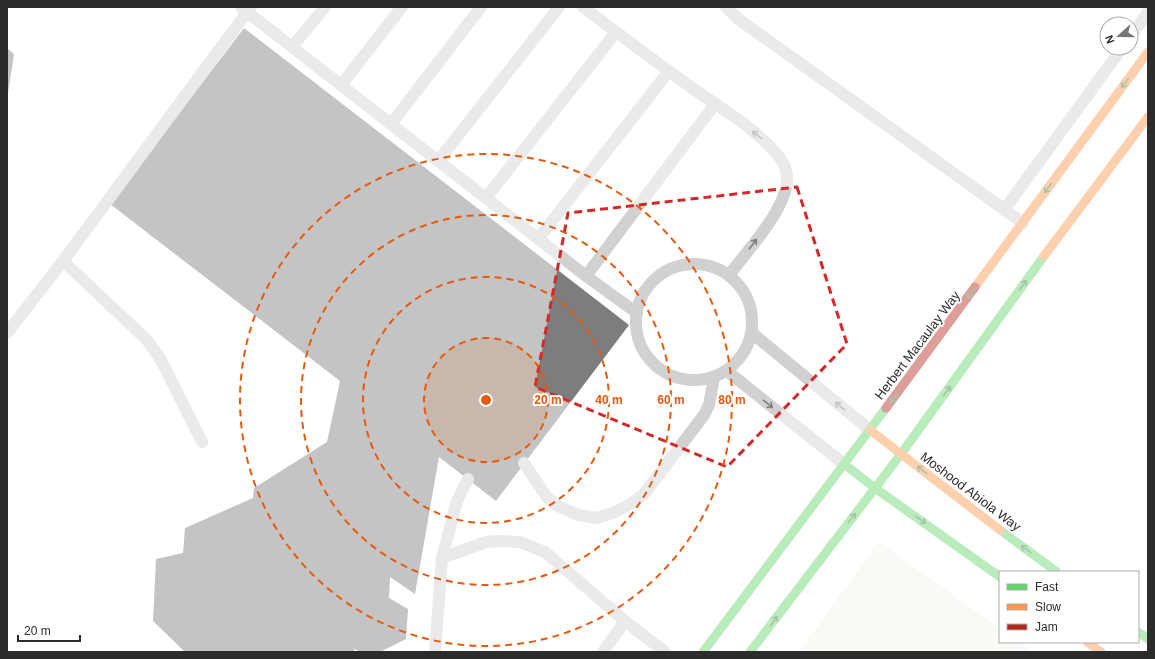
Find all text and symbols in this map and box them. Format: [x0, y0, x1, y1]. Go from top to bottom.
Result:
north arrow [1099, 16, 1139, 56]
text: N [1103, 34, 1117, 45]
one-way arrow [1121, 78, 1129, 89]
one-way arrow [752, 130, 763, 139]
one-way arrow [1044, 183, 1052, 194]
one-way arrow [749, 238, 757, 249]
one-way arrow [1019, 280, 1027, 291]
street label: Herbert Macaulay Way [872, 288, 963, 402]
one-way arrow [967, 288, 976, 299]
one-way arrow [943, 385, 951, 396]
one-way arrow [890, 392, 898, 403]
centre of rings [479, 393, 493, 407]
text: 20 m [534, 393, 562, 407]
text: 40 m [595, 393, 623, 407]
text: 60 m [657, 393, 685, 407]
text: 80 m [718, 393, 746, 407]
one-way arrow [763, 399, 774, 408]
one-way arrow [835, 401, 845, 410]
street label: Moshood Abiola Way [918, 449, 1024, 534]
one-way arrow [917, 466, 928, 475]
one-way arrow [848, 512, 857, 523]
one-way arrow [915, 516, 926, 525]
one-way arrow [1020, 545, 1031, 553]
legend [999, 571, 1139, 643]
text: Fast [1035, 580, 1059, 594]
text: Slow [1035, 600, 1061, 614]
one-way arrow [769, 616, 778, 627]
scale bar [18, 617, 80, 643]
text: Jam [1035, 620, 1058, 634]
text: 20 m [24, 624, 51, 638]

